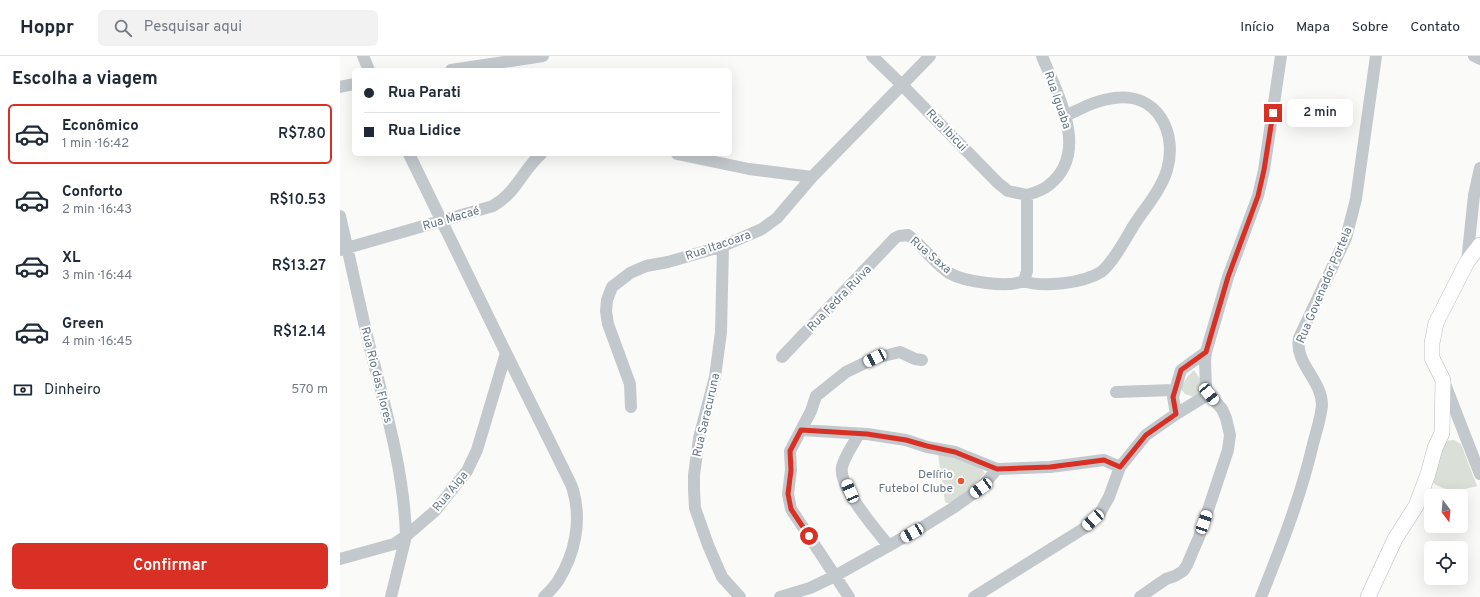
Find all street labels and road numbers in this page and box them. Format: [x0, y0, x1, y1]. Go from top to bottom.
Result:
street label: Rua Iguaba [1040, 69, 1074, 131]
street label: Rua Ibicui [922, 106, 970, 155]
street label: Rua Macaé [421, 203, 482, 235]
street label: Rua Govenador Portela [1293, 225, 1357, 346]
street label: Rua Itacoara [683, 227, 753, 265]
street label: Rua Saxa [906, 234, 955, 278]
street label: Rua Fedra Ruiva [804, 262, 875, 335]
street label: Rua Rio das Flores [356, 325, 396, 425]
street label: Rua Saracuruna [690, 372, 724, 459]
street label: Rua Aiga [430, 468, 472, 515]

